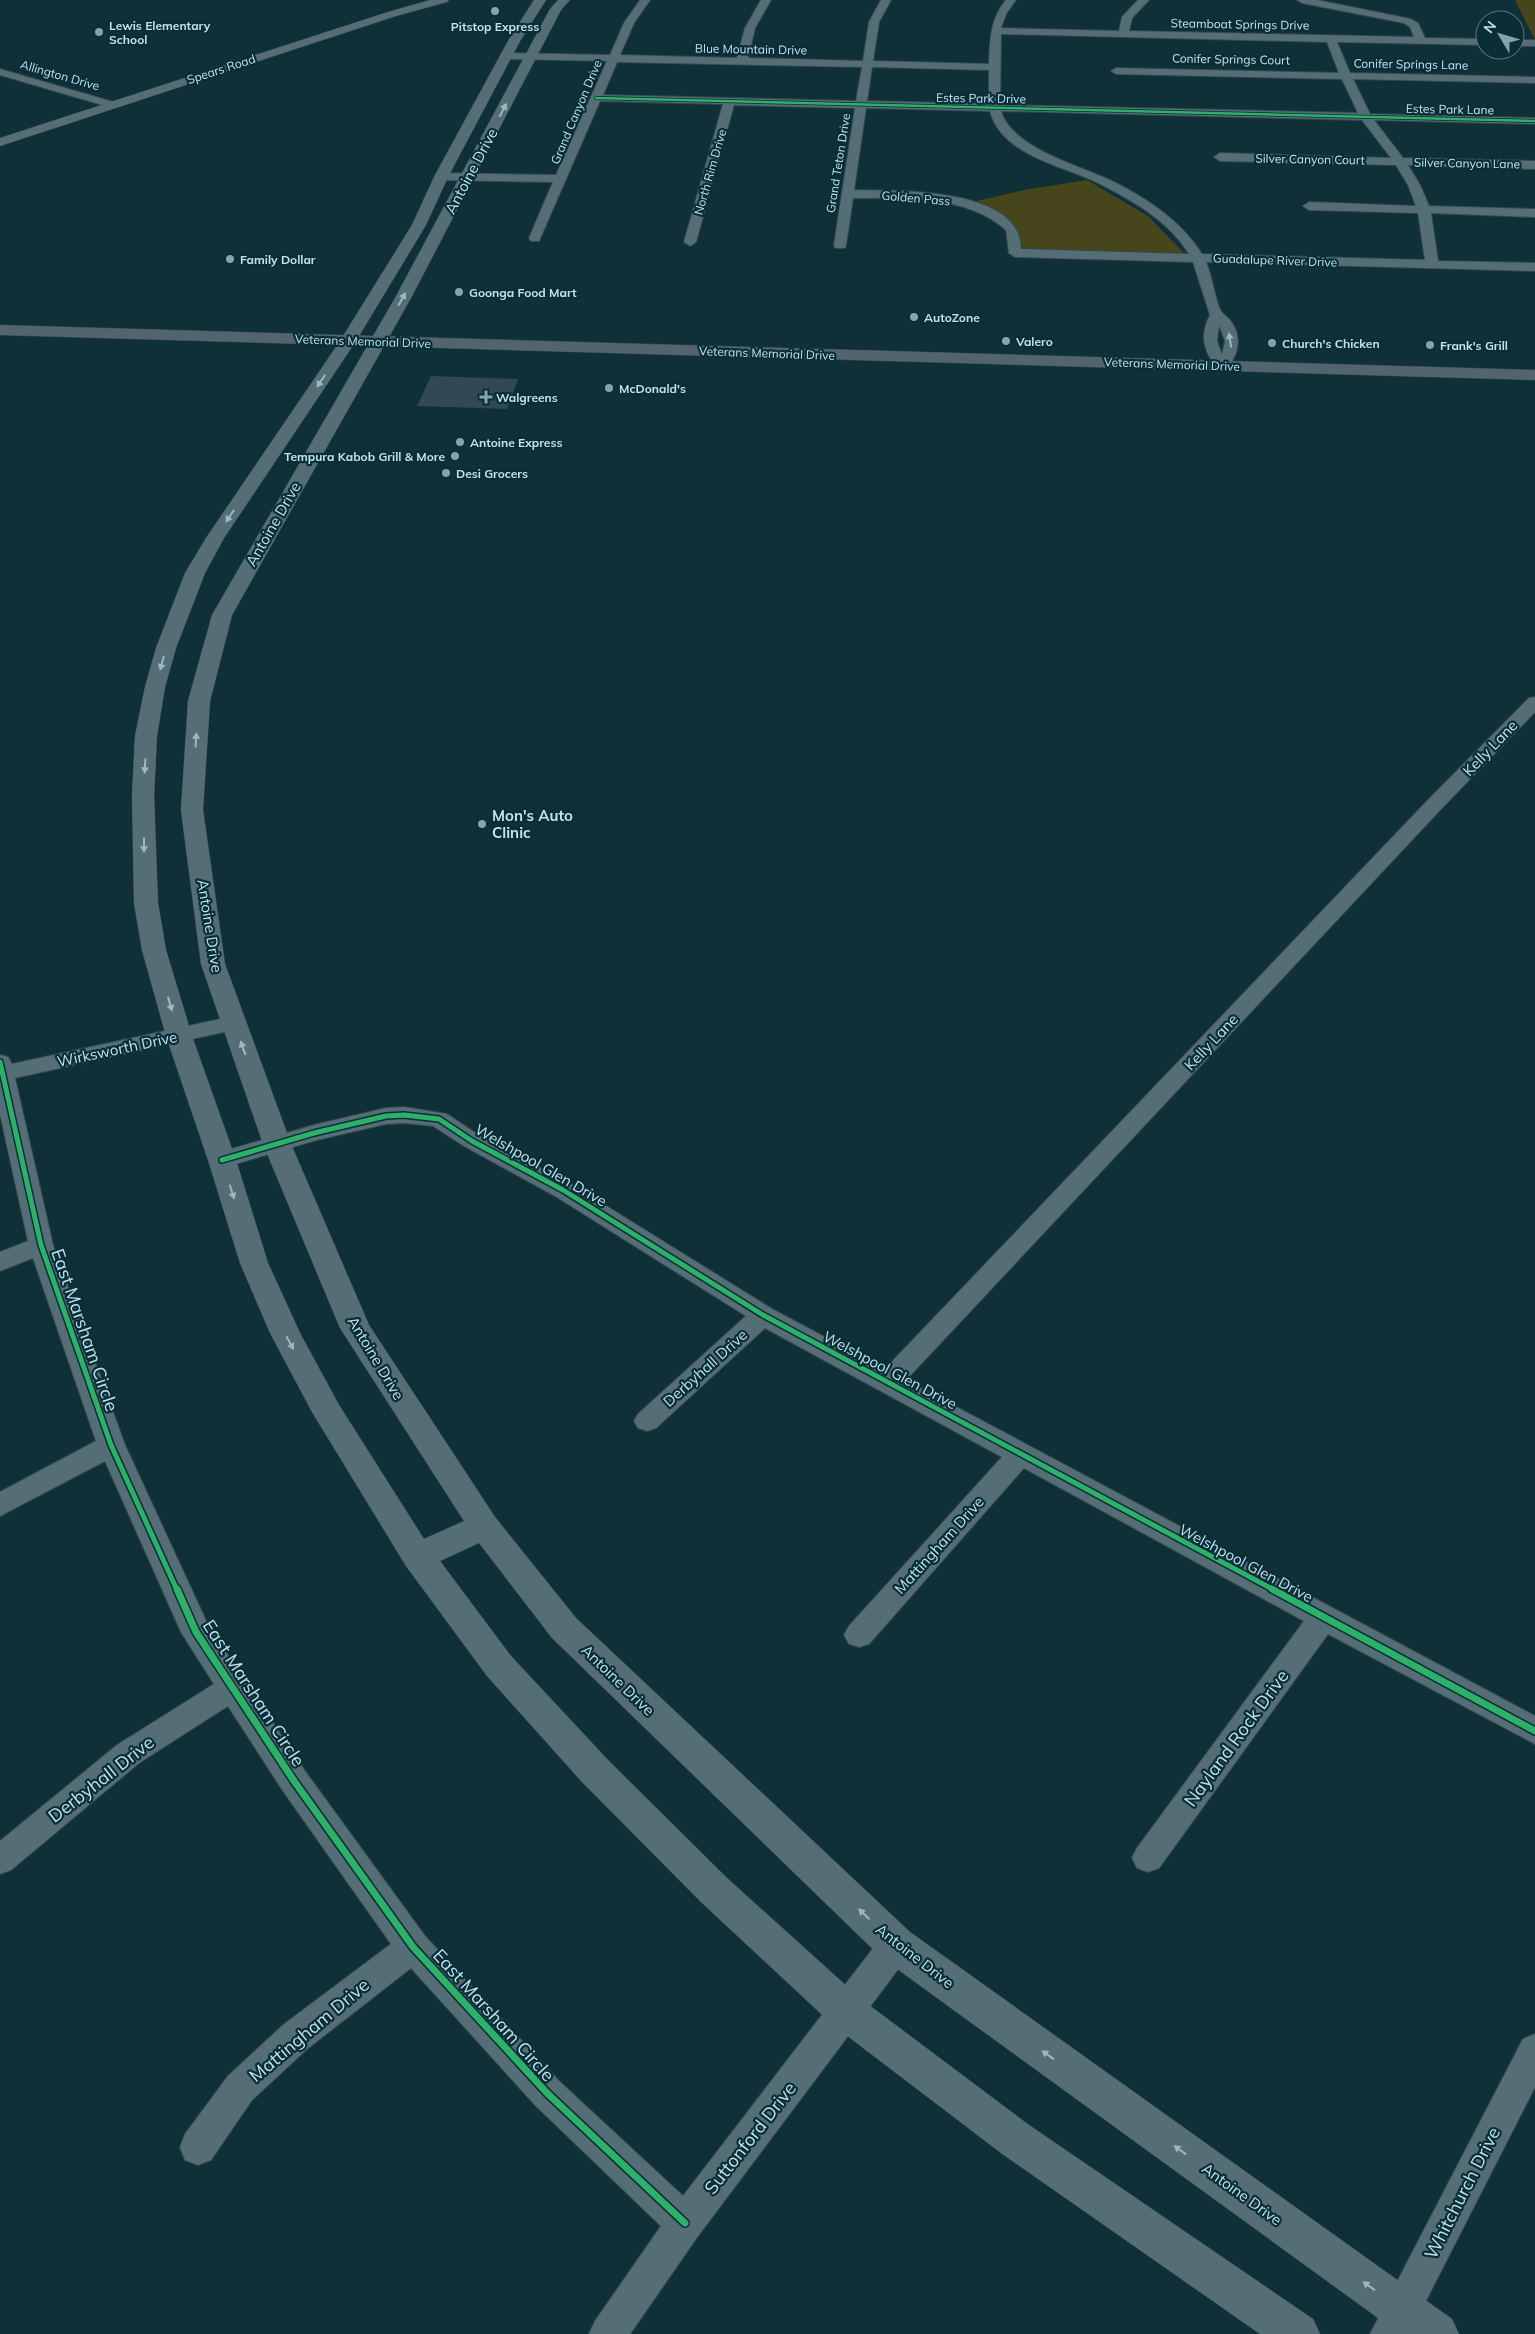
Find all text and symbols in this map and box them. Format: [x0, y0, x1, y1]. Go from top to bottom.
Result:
marker: Pitstop Express [489, 5, 501, 17]
north arrow [1475, 10, 1525, 60]
street label: Steamboat Springs Drive [1171, 15, 1309, 33]
text: N [1479, 17, 1500, 37]
place label: Lewis Elementary School [109, 18, 211, 47]
place label: Pitstop Express [451, 19, 539, 34]
marker: Lewis Elementary School [93, 26, 105, 38]
street label: Blue Mountain Drive [695, 41, 807, 57]
street label: Conifer Springs Court [1172, 50, 1290, 68]
street label: Spears Road [185, 51, 257, 87]
street label: Conifer Springs Lane [1353, 55, 1469, 73]
street label: Allington Drive [19, 57, 101, 93]
street label: Grand Canyon Drive [547, 57, 605, 167]
street label: Estes Park Drive [936, 90, 1026, 106]
street label: Estes Park Lane [1406, 101, 1494, 117]
one-way arrow [499, 102, 507, 117]
street label: Grand Teton Drive [823, 112, 853, 214]
street label: Antoine Drive [440, 125, 502, 217]
street label: North Rim Drive [691, 127, 729, 217]
street label: Silver Canyon Court [1255, 151, 1365, 167]
street label: Silver Canyon Lane [1414, 155, 1520, 171]
street label: Golden Pass [881, 188, 951, 208]
street label: Guadalupe River Drive [1213, 250, 1337, 270]
place label: Family Dollar [240, 252, 316, 267]
marker: Family Dollar [224, 253, 236, 265]
place label: Goonga Food Mart [469, 285, 577, 300]
marker: Goonga Food Mart [453, 286, 465, 298]
one-way arrow [397, 293, 406, 306]
place label: AutoZone [924, 310, 980, 325]
marker: AutoZone [908, 311, 920, 323]
street label: Veterans Memorial Drive [295, 331, 431, 351]
one-way arrow [1226, 332, 1234, 348]
place label: Valero [1015, 334, 1053, 349]
marker: Valero [1000, 335, 1012, 347]
place label: Church's Chicken [1282, 336, 1380, 351]
marker: Church's Chicken [1266, 337, 1278, 349]
place label: Frank's Grill [1440, 338, 1508, 353]
marker: Frank's Grill [1424, 339, 1436, 351]
street label: Veterans Memorial Drive [699, 343, 835, 363]
street label: Veterans Memorial Drive [1104, 354, 1240, 374]
one-way arrow [316, 375, 326, 388]
place label: McDonald's [619, 381, 686, 396]
marker: McDonald's [603, 382, 615, 394]
place label: Walgreens [496, 390, 558, 405]
marker: Walgreens [480, 391, 492, 403]
place label: Antoine Express [470, 435, 562, 450]
marker: Antoine Express [454, 436, 466, 448]
place label: Tempura Kabob Grill & More [284, 449, 445, 464]
marker: Tempura Kabob Grill & More [449, 450, 461, 462]
place label: Desi Grocers [456, 466, 528, 481]
marker: Desi Grocers [440, 467, 452, 479]
street label: Antoine Drive [241, 478, 305, 570]
one-way arrow [225, 509, 235, 523]
one-way arrow [157, 655, 165, 670]
street label: Kelly Lane [1459, 716, 1521, 780]
one-way arrow [193, 732, 201, 748]
one-way arrow [141, 759, 149, 775]
place label: Mon's Auto Clinic [492, 806, 573, 842]
marker: Mon's Auto Clinic [476, 818, 488, 830]
one-way arrow [140, 837, 148, 853]
street label: Antoine Drive [193, 878, 227, 974]
one-way arrow [166, 997, 174, 1012]
street label: Kelly Lane [1180, 1010, 1242, 1074]
street label: Wirksworth Drive [55, 1027, 179, 1071]
one-way arrow [239, 1041, 246, 1056]
street label: Welshpool Glen Drive [472, 1120, 610, 1210]
one-way arrow [229, 1184, 237, 1199]
street label: East Marsham Circle [46, 1246, 124, 1414]
street label: Antoine Drive [344, 1313, 408, 1403]
street label: Derbyhall Drive [659, 1325, 751, 1411]
street label: Welshpool Glen Drive [820, 1327, 960, 1413]
one-way arrow [286, 1336, 294, 1350]
street label: Mattingham Drive [890, 1492, 988, 1598]
street label: Welshpool Glen Drive [1176, 1520, 1316, 1606]
street label: East Marsham Circle [198, 1615, 310, 1771]
street label: Antoine Drive [578, 1640, 658, 1720]
street label: Nayland Rock Drive [1179, 1665, 1293, 1811]
street label: Derbyhall Drive [43, 1731, 159, 1827]
one-way arrow [858, 1908, 870, 1920]
street label: Antoine Drive [872, 1920, 958, 1992]
street label: East Marsham Circle [428, 1944, 560, 2086]
street label: Mattingham Drive [244, 1973, 374, 2087]
one-way arrow [1041, 2050, 1055, 2060]
street label: Suttonford Drive [699, 2077, 801, 2199]
street label: Whitchurch Drive [1419, 2123, 1505, 2263]
one-way arrow [1173, 2145, 1187, 2155]
street label: Antoine Drive [1198, 2159, 1286, 2229]
one-way arrow [1362, 2281, 1376, 2291]

